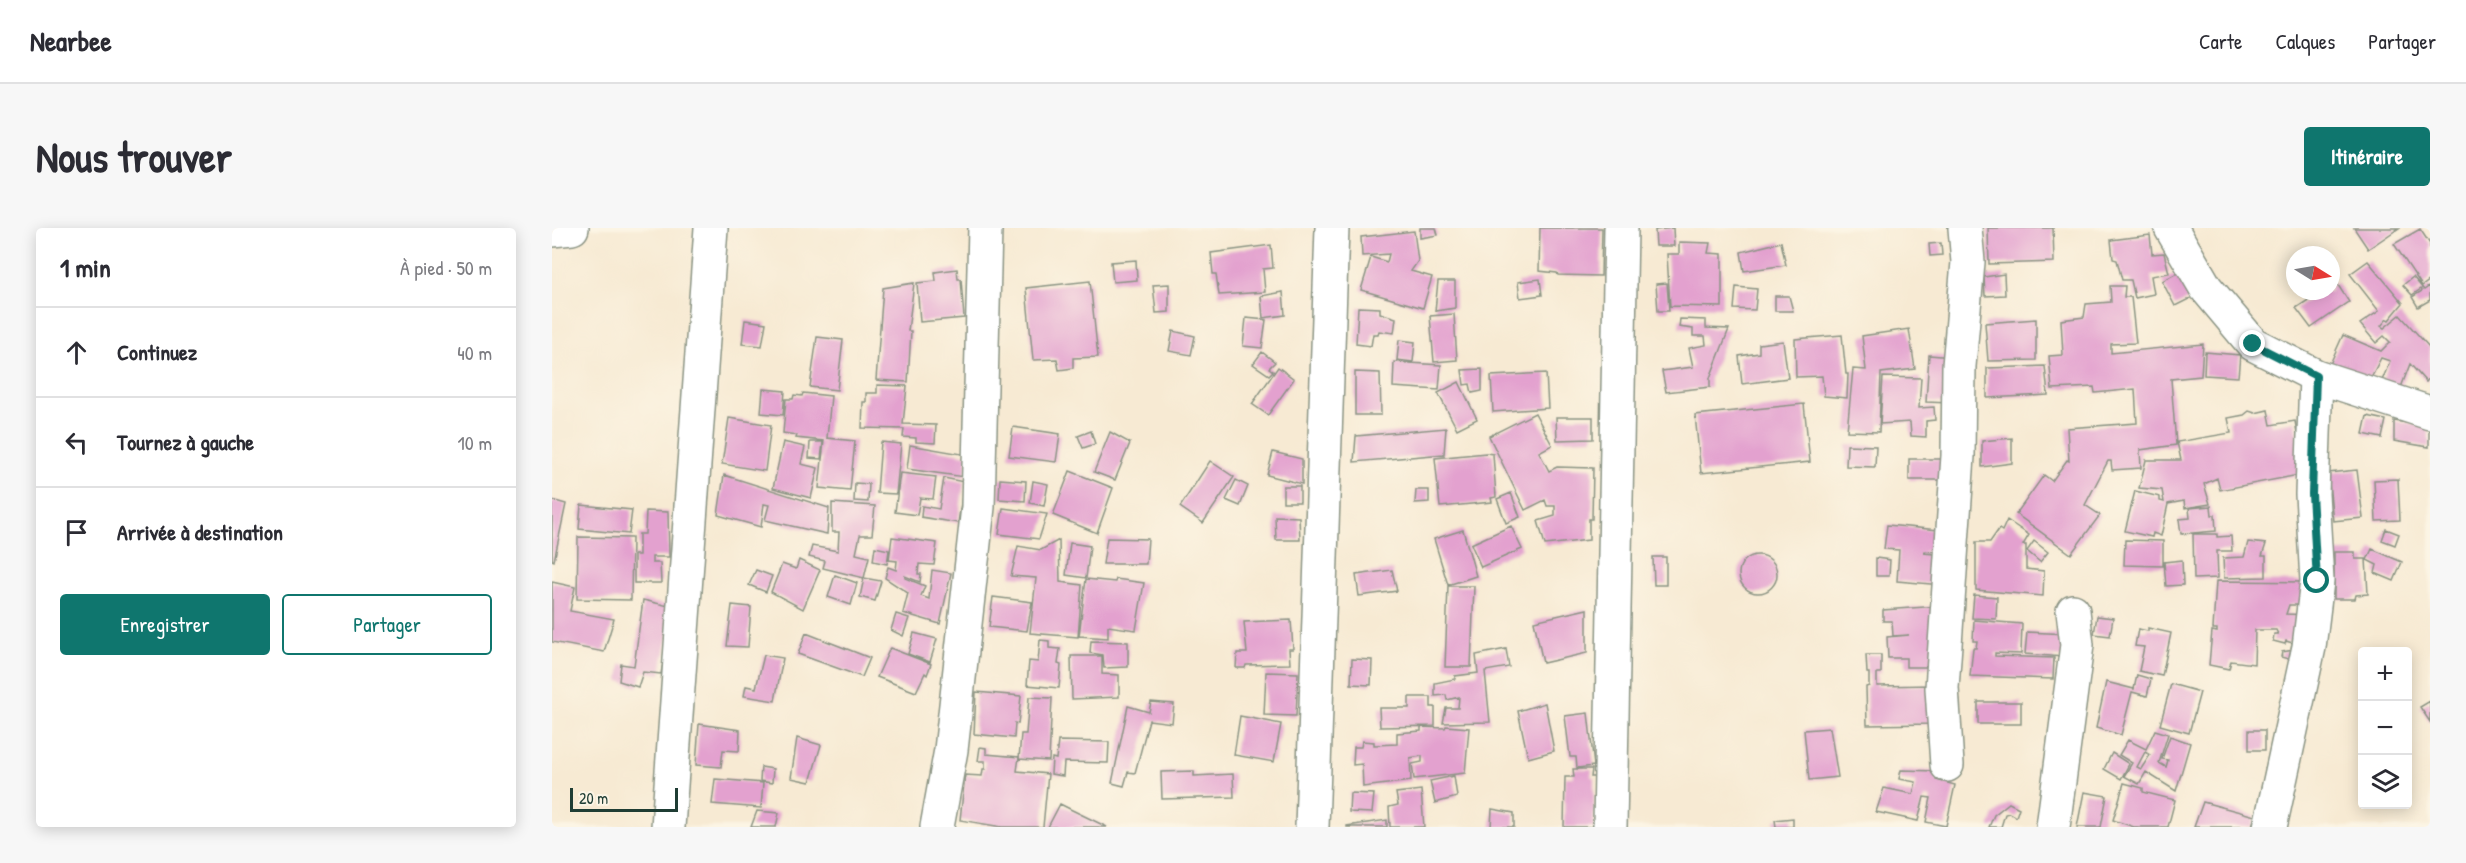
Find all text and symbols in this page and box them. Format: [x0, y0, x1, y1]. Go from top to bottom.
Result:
text: Nearbee [30, 22, 112, 60]
text: Carte [2199, 27, 2242, 56]
text: Calques [2275, 27, 2335, 56]
text: Partager [2368, 27, 2436, 56]
button: Itinéraire [2304, 127, 2430, 186]
text: Nous trouver [36, 128, 232, 185]
north arrow [2286, 246, 2340, 300]
text: 1 min [60, 250, 111, 285]
text: À pied · 50 m [400, 254, 492, 281]
route end [2239, 330, 2265, 356]
icon: ahead [60, 336, 93, 369]
text: Continuez [117, 337, 197, 367]
text: 40 m [457, 339, 492, 366]
icon: left [60, 426, 93, 459]
text: Tournez à gauche [117, 427, 254, 457]
text: 10 m [458, 429, 492, 456]
icon: arrive [60, 516, 93, 549]
text: Arrivée à destination [117, 517, 283, 547]
route start [2303, 567, 2329, 593]
button: Enregistrer [60, 594, 270, 655]
button: Partager [282, 594, 492, 655]
map controls [2358, 647, 2412, 809]
button: + [2358, 647, 2412, 701]
button: − [2358, 701, 2412, 755]
button: layers [2358, 755, 2412, 809]
scale bar [570, 785, 678, 812]
text: 20 m [579, 787, 608, 809]

